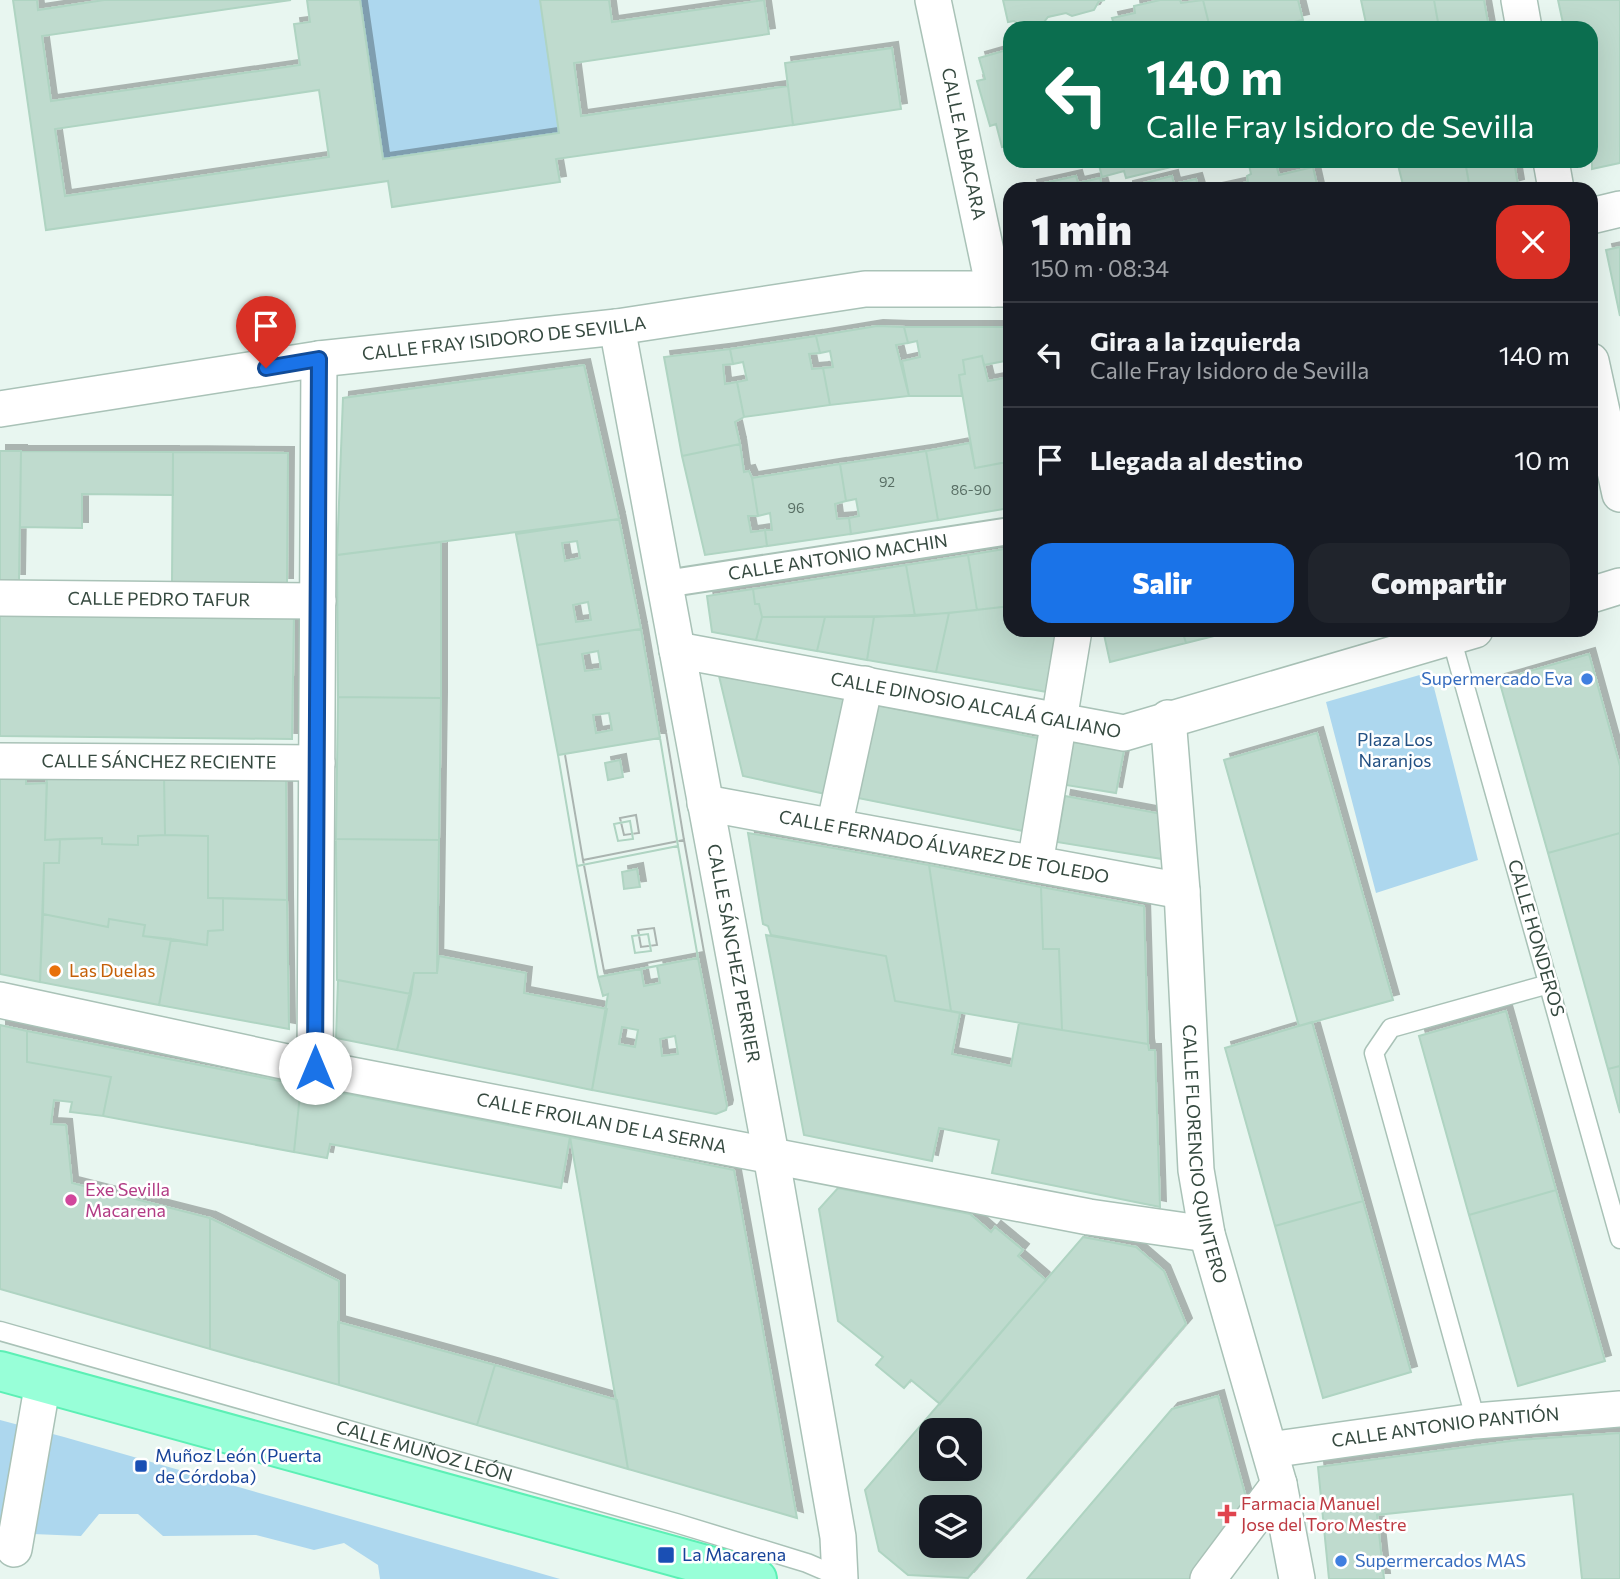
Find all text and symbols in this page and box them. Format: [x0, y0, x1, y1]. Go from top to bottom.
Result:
text: 140 m [1146, 45, 1283, 105]
icon: left [1031, 49, 1122, 140]
street label: CALLE ALBACARA [938, 66, 991, 222]
text: Calle Fray Isidoro de Sevilla [1146, 105, 1535, 145]
text: 1 min [1031, 202, 1132, 254]
button: close [1496, 205, 1570, 279]
text: 150 m · 08:34 [1031, 254, 1169, 282]
pin [236, 296, 296, 368]
icon: arrive [247, 307, 285, 345]
street label: CALLE FRAY ISIDORO DE SEVILLA [361, 311, 647, 364]
text: Gira a la izquierda [1090, 325, 1301, 356]
icon: left [1031, 336, 1069, 374]
text: 140 m [1499, 339, 1570, 370]
text: Calle Fray Isidoro de Sevilla [1090, 356, 1369, 384]
icon: arrive [1031, 441, 1069, 479]
text: Llegada al destino [1090, 444, 1303, 475]
text: 10 m [1514, 444, 1570, 475]
house number: 92 [879, 473, 895, 490]
house number: 86-90 [951, 481, 991, 498]
house number: 96 [788, 499, 805, 516]
street label: CALLE ANTONIO MACHIN [727, 529, 949, 584]
button: Salir [1031, 543, 1294, 623]
button: Compartir [1308, 543, 1570, 623]
street label: CALLE PEDRO TAFUR [68, 587, 250, 610]
street label: CALLE DINOSIO ALCALÁ GALIANO [829, 667, 1123, 742]
place label: Supermercado Eva [1421, 667, 1573, 689]
marker: Supermercado Eva [1579, 671, 1595, 687]
park label: Plaza Los Naranjos [1357, 728, 1433, 771]
street label: CALLE SÁNCHEZ RECIENTE [42, 749, 276, 773]
street label: CALLE FERNADO ÁLVAREZ DE TOLEDO [777, 805, 1111, 887]
street label: CALLE SÁNCHEZ PERRIER [703, 842, 766, 1064]
street label: CALLE HONDEROS [1504, 857, 1570, 1019]
place label: Las Duelas [69, 959, 155, 981]
marker: Las Duelas [47, 963, 63, 979]
street label: CALLE FLORENCIO QUINTERO [1179, 1024, 1233, 1286]
position arrow [278, 1031, 352, 1105]
street label: CALLE FROILAN DE LA SERNA [475, 1087, 729, 1157]
place label: Exe Sevilla Macarena [85, 1178, 170, 1221]
marker: Exe Sevilla Macarena [63, 1192, 79, 1208]
street label: CALLE ANTONIO PANTIÓN [1330, 1402, 1560, 1451]
street label: CALLE MUÑOZ LEÓN [334, 1415, 515, 1486]
map controls [919, 1418, 982, 1558]
button: search [919, 1418, 982, 1481]
place label: Muñoz León (Puerta de Córdoba) [155, 1444, 322, 1487]
marker: Muñoz León (Puerta de Córdoba) [133, 1458, 149, 1474]
place label: Farmacia Manuel Jose del Toro Mestre [1241, 1492, 1406, 1535]
button: layers [919, 1495, 982, 1558]
marker: Farmacia Manuel Jose del Toro Mestre [1219, 1506, 1235, 1522]
place label: La Macarena [682, 1543, 786, 1565]
marker: La Macarena [656, 1545, 676, 1565]
place label: Supermercados MAS [1355, 1549, 1526, 1571]
marker: Supermercados MAS [1333, 1553, 1349, 1569]

